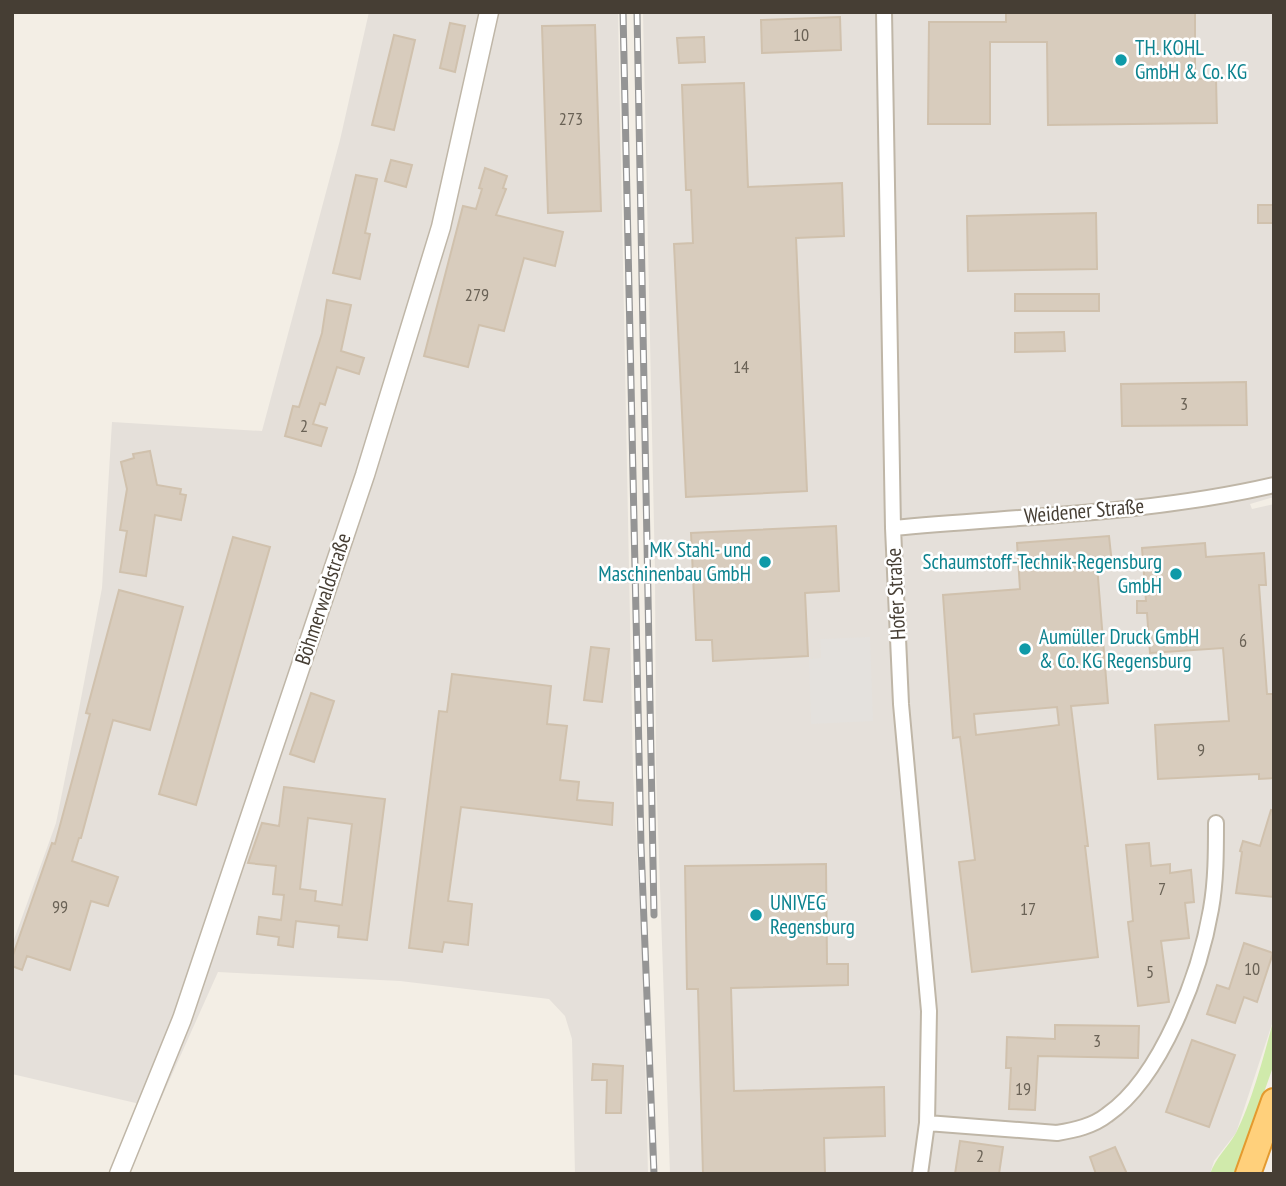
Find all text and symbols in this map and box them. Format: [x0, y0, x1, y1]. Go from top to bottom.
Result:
house number: 10 [793, 23, 809, 46]
place label: TH. KOHL GmbH & Co. KG [1135, 34, 1247, 85]
marker: TH. KOHL GmbH & Co. KG [1113, 52, 1129, 68]
house number: 273 [559, 107, 583, 130]
house number: 279 [465, 283, 489, 306]
house number: 14 [733, 355, 749, 378]
house number: 3 [1180, 392, 1188, 415]
house number: 2 [300, 414, 308, 437]
street label: Weidener Straße [1023, 492, 1145, 529]
street label: Böhmerwaldstraße [289, 530, 357, 668]
place label: MK Stahl- und Maschinenbau GmbH [598, 536, 751, 587]
street label: Hofer Straße [880, 547, 911, 641]
place label: Schaumstoff-Technik-Regensburg GmbH [922, 548, 1162, 599]
marker: MK Stahl- und Maschinenbau GmbH [757, 554, 773, 570]
marker: Schaumstoff-Technik-Regensburg GmbH [1168, 566, 1184, 582]
place label: Aumüller Druck GmbH & Co. KG Regensburg [1039, 623, 1199, 674]
house number: 6 [1239, 629, 1247, 652]
marker: Aumüller Druck GmbH & Co. KG Regensburg [1017, 641, 1033, 657]
house number: 9 [1197, 738, 1205, 761]
house number: 7 [1158, 877, 1166, 900]
place label: UNIVEG Regensburg [770, 889, 855, 940]
house number: 99 [52, 895, 68, 918]
house number: 17 [1020, 897, 1036, 920]
marker: UNIVEG Regensburg [748, 907, 764, 923]
house number: 10 [1244, 957, 1260, 980]
house number: 5 [1146, 960, 1154, 983]
house number: 3 [1093, 1029, 1101, 1052]
house number: 19 [1015, 1077, 1031, 1100]
house number: 2 [976, 1144, 984, 1167]

